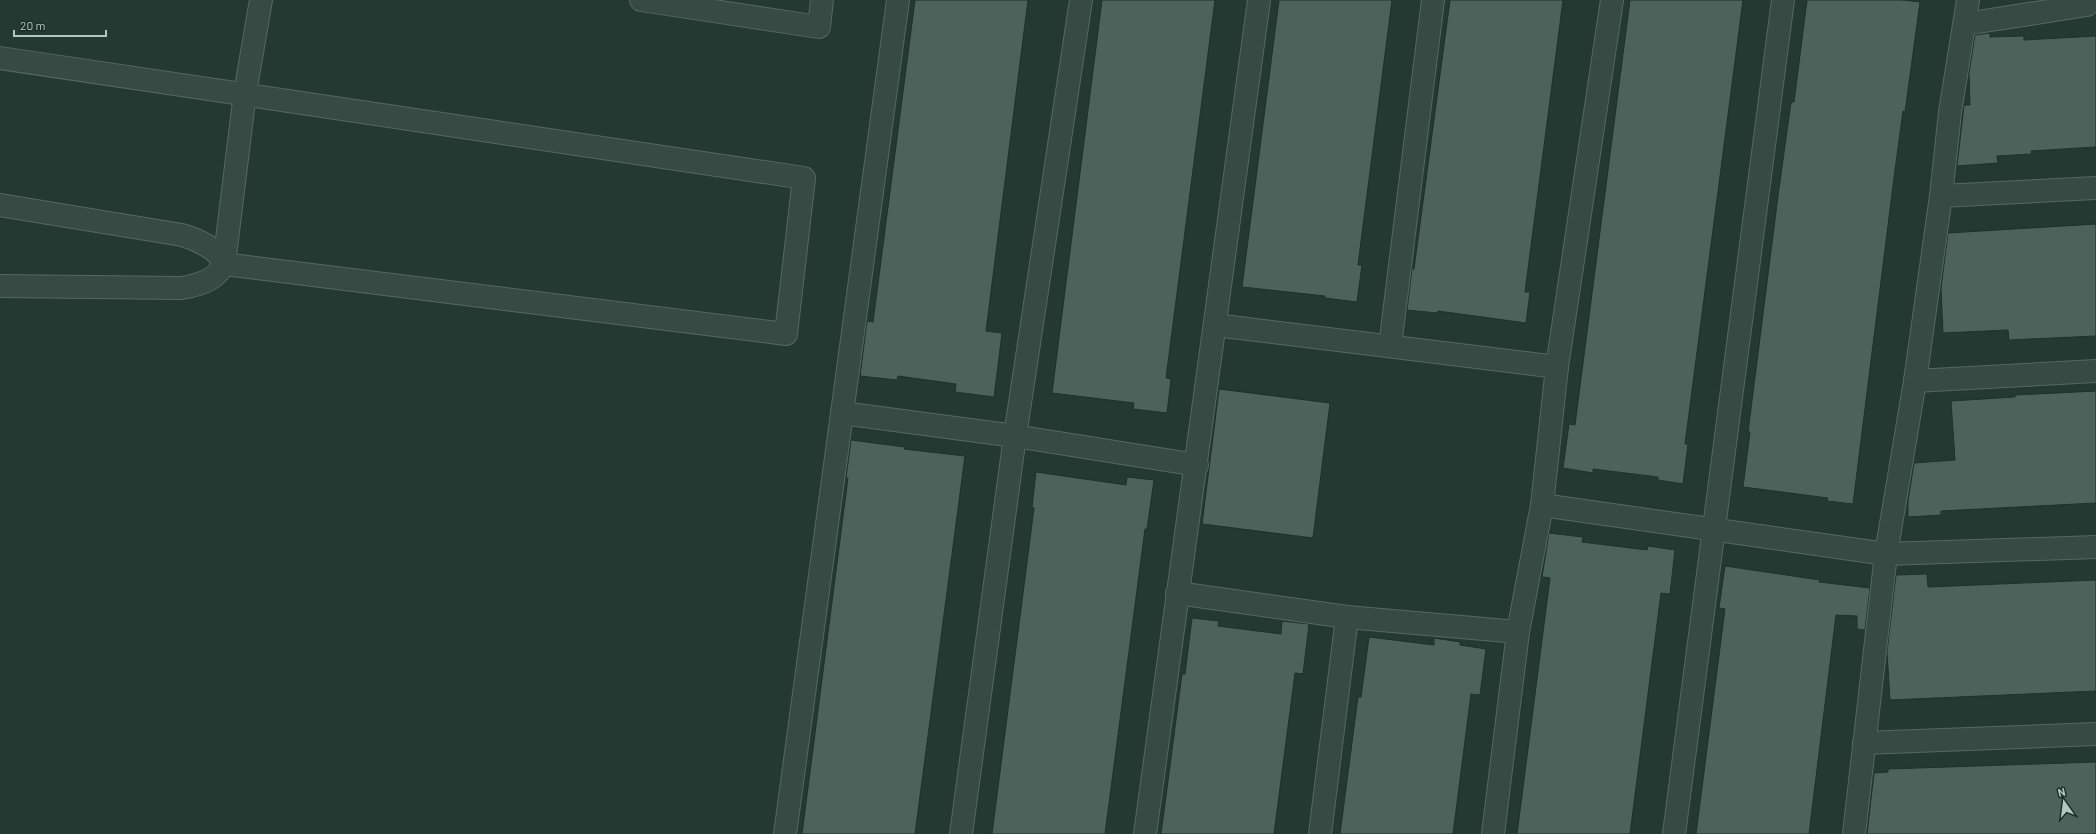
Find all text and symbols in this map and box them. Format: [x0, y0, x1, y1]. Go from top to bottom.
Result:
scale bar [14, 12, 106, 38]
text: 20 m [20, 18, 46, 32]
north arrow [2044, 782, 2084, 822]
text: N [2056, 785, 2067, 799]

